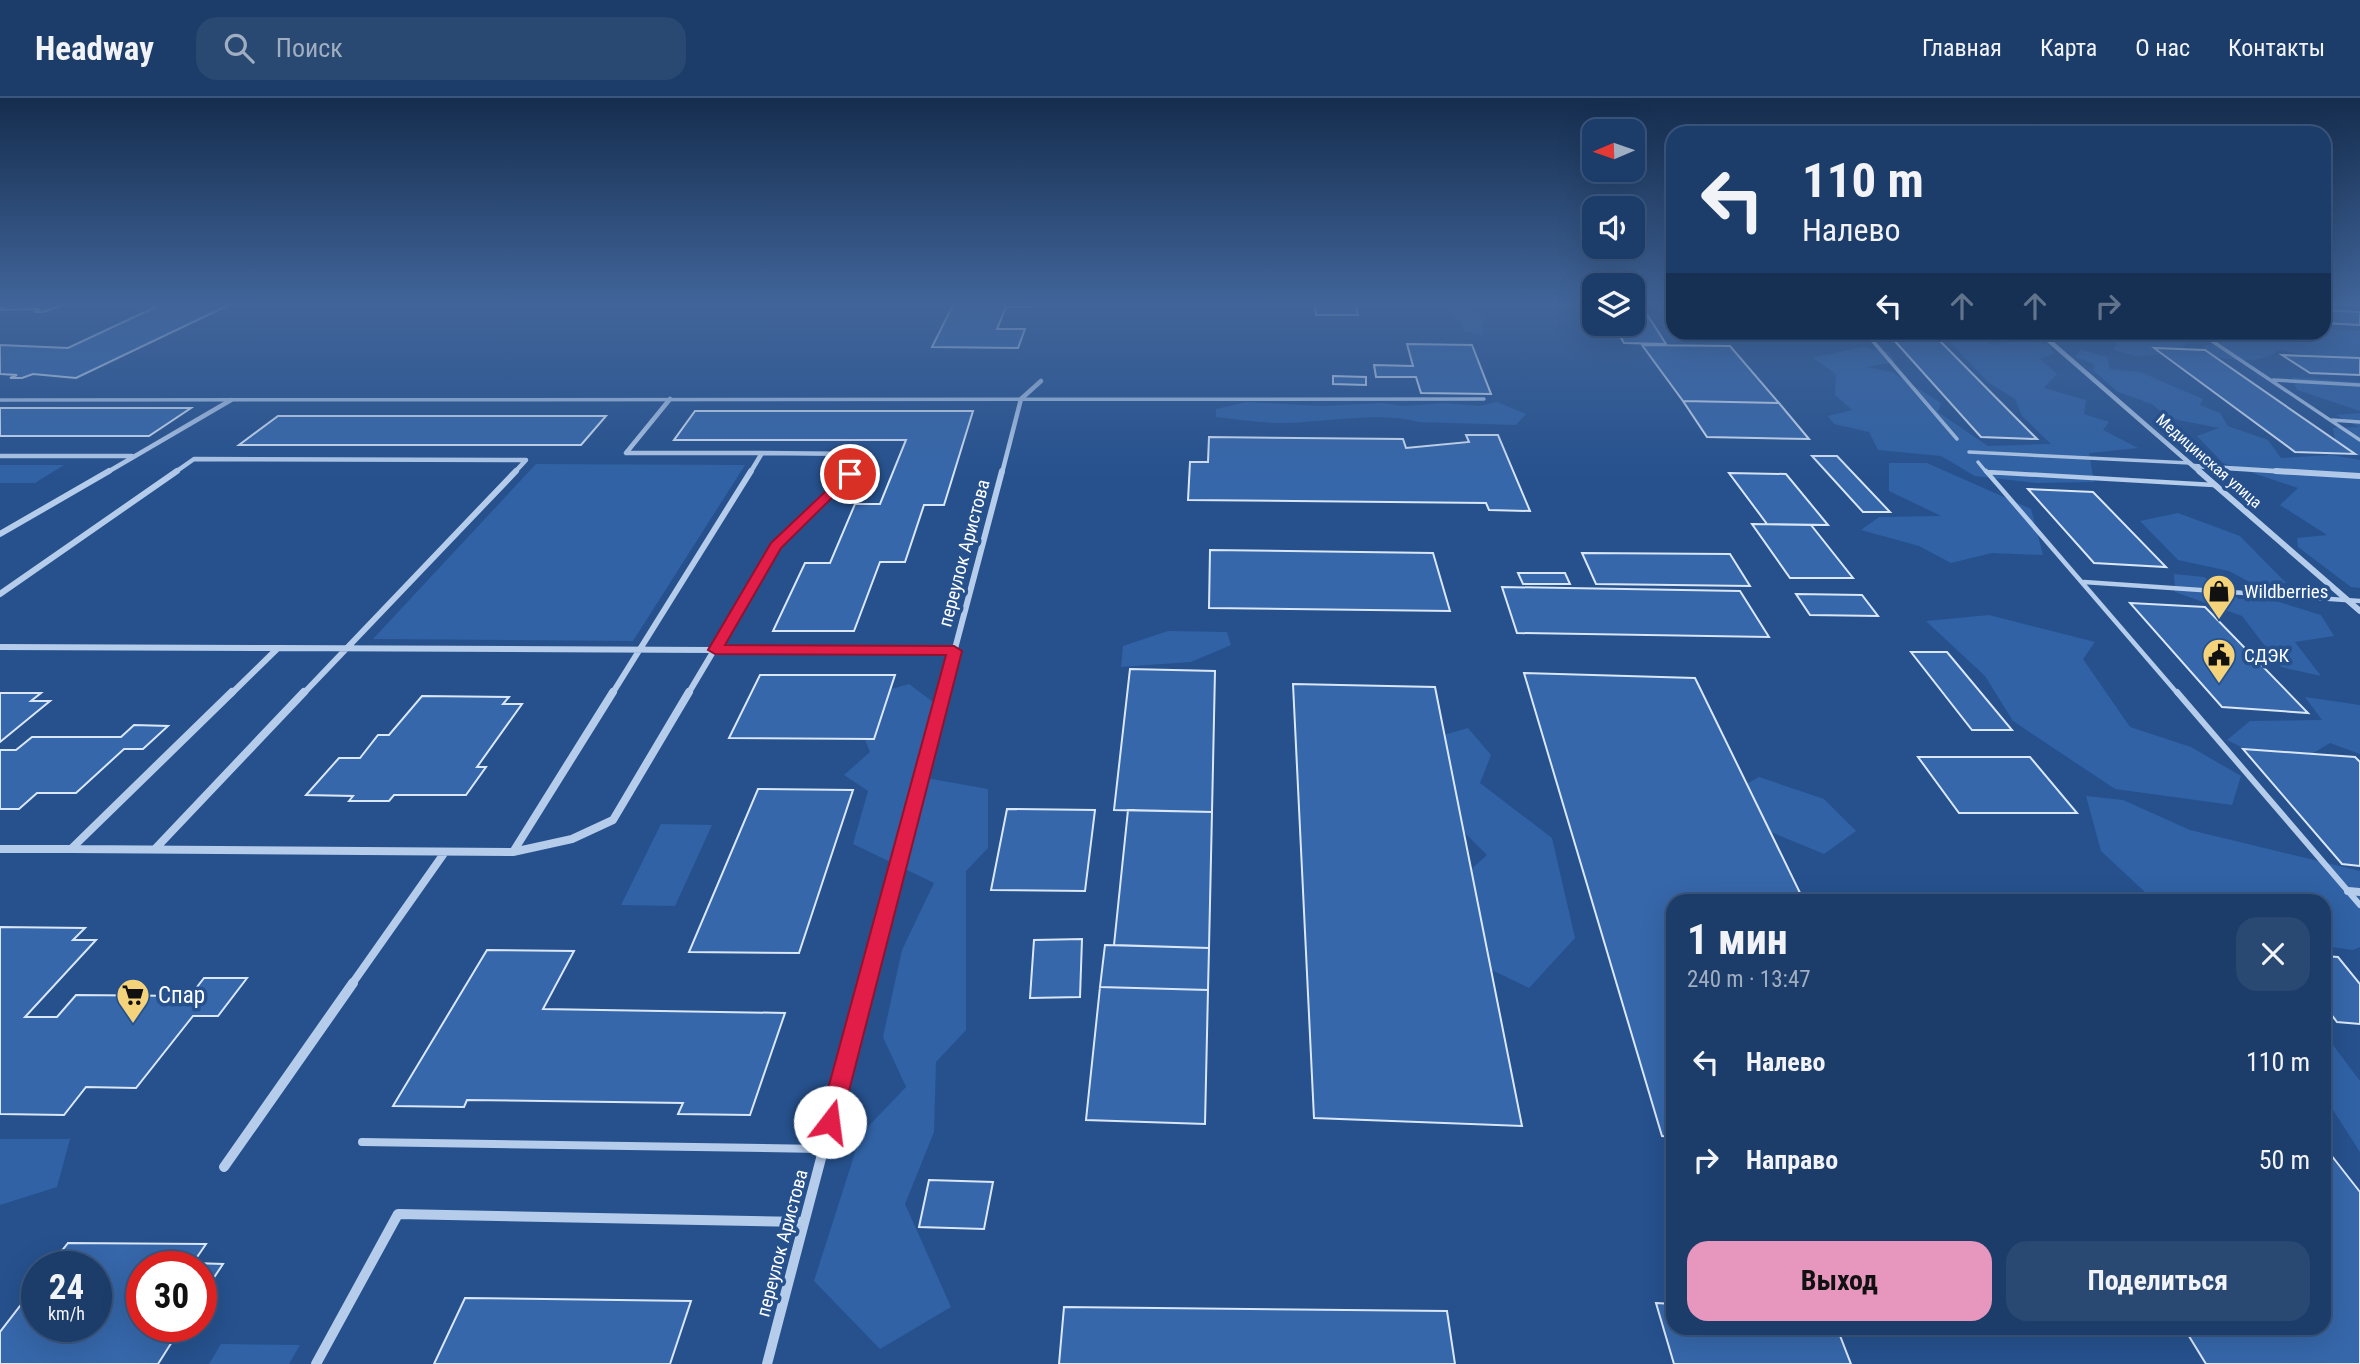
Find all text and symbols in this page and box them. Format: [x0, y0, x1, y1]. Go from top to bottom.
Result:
search box [196, 17, 686, 80]
text: Headway [35, 29, 154, 68]
icon: search [220, 29, 258, 67]
text: Поиск [276, 33, 343, 63]
text: Главная [1922, 34, 2002, 62]
text: Карта [2040, 34, 2097, 62]
text: О нас [2135, 34, 2190, 62]
text: Контакты [2228, 34, 2325, 62]
north arrow [1582, 119, 1645, 182]
map controls [1582, 119, 1645, 336]
text: 110 m [1802, 152, 1924, 209]
icon: left [1687, 154, 1778, 245]
button: sound [1582, 196, 1645, 259]
text: Налево [1802, 211, 1901, 249]
button: layers [1582, 273, 1645, 336]
icon: left [1870, 287, 1908, 325]
icon: ahead [1943, 287, 1981, 325]
icon: ahead [2016, 287, 2054, 325]
icon: right [2089, 287, 2127, 325]
street label: Медицинская улица [2152, 410, 2266, 512]
pin [820, 444, 880, 504]
icon: arrive [831, 455, 869, 493]
street label: переулок Аристова [933, 477, 995, 629]
shop icon: Wildberries [2200, 572, 2238, 621]
place label: Wildberries [2244, 580, 2328, 603]
public building icon: СДЭК [2200, 636, 2238, 685]
place label: СДЭК [2244, 644, 2290, 667]
text: 1 мин [1687, 915, 1788, 964]
button: close [2236, 917, 2310, 991]
text: 240 m · 13:47 [1687, 966, 1811, 993]
supermarket icon: Спар [114, 976, 152, 1025]
place label: Спар [158, 982, 205, 1009]
icon: left [1687, 1043, 1725, 1081]
text: Налево [1746, 1047, 1826, 1077]
text: 110 m [2246, 1047, 2310, 1077]
position arrow [793, 1085, 867, 1159]
icon: right [1687, 1141, 1725, 1179]
text: Направо [1746, 1145, 1838, 1175]
text: 50 m [2259, 1145, 2310, 1175]
street label: переулок Аристова [751, 1167, 813, 1319]
button: Выход [1687, 1241, 1992, 1321]
button: Поделиться [2006, 1241, 2310, 1321]
speed limit sign: 30 [126, 1251, 217, 1342]
text: 24 [49, 1267, 84, 1308]
text: km/h [48, 1303, 85, 1324]

